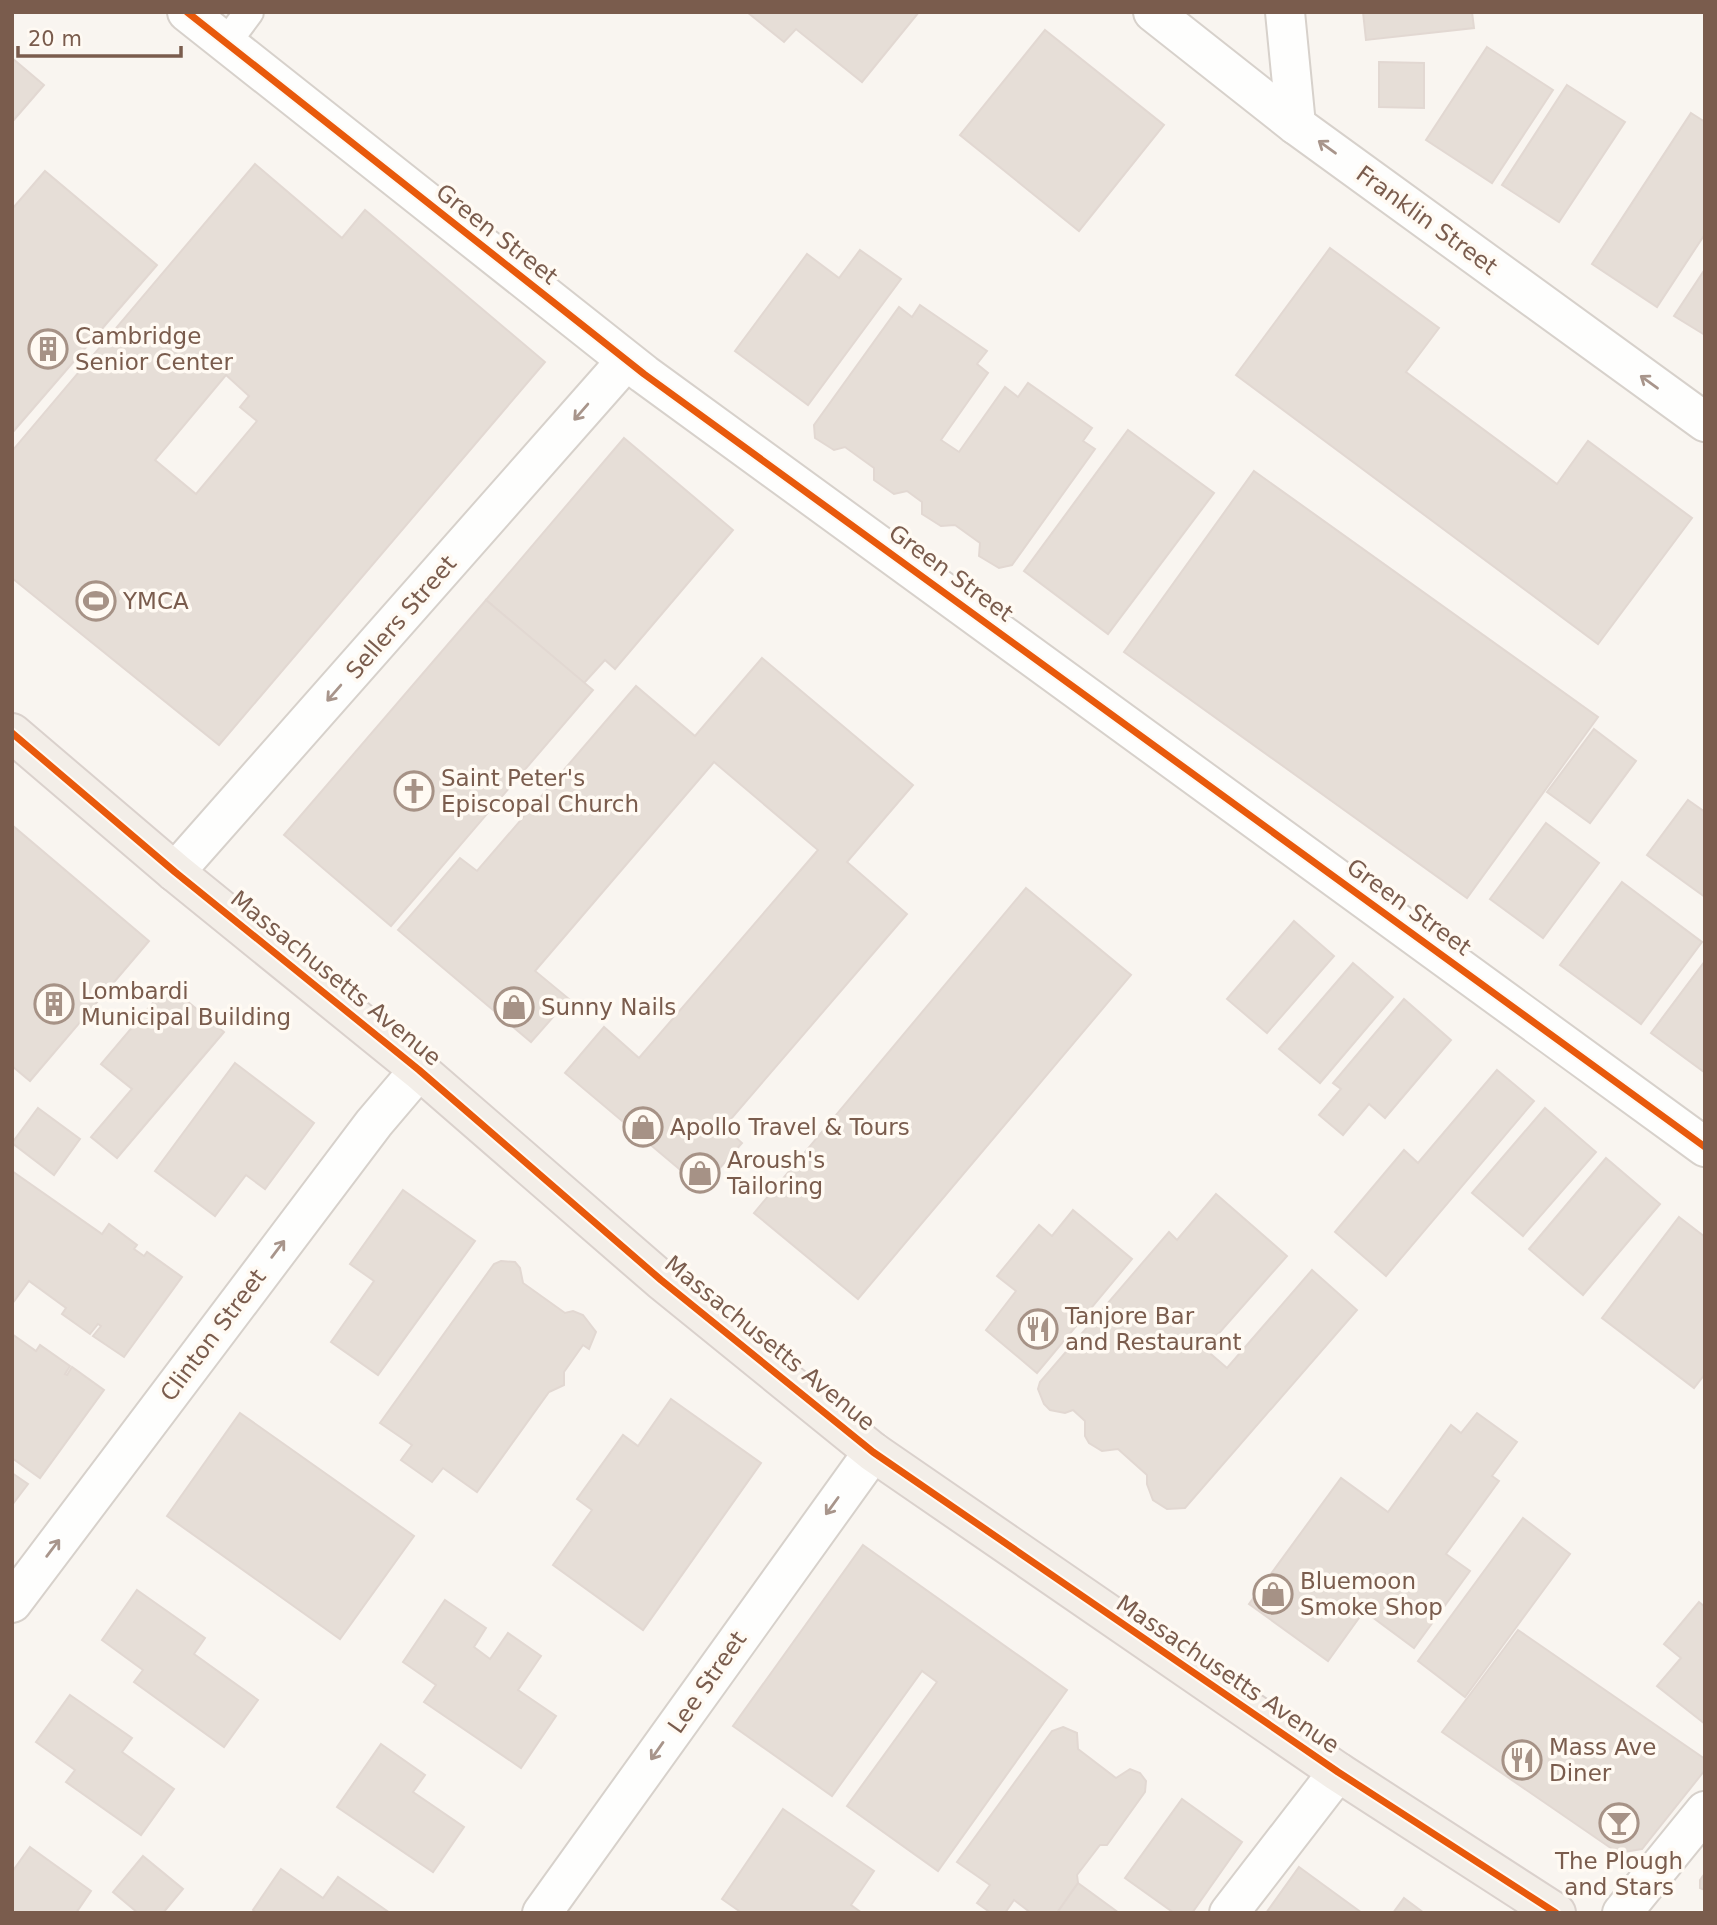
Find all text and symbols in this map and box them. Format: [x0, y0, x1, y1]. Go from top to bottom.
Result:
scale bar [18, 14, 180, 58]
text: 20 m [28, 27, 82, 51]
one-way arrow [1318, 140, 1337, 155]
street label: Franklin Street [1352, 160, 1502, 280]
street label: Green Street [431, 179, 563, 289]
place label: Cambridge Senior Center [75, 323, 234, 375]
building icon: Cambridge Senior Center [27, 328, 69, 370]
one-way arrow [1640, 375, 1659, 389]
one-way arrow [573, 403, 589, 421]
street label: Green Street [884, 519, 1018, 627]
street label: Sellers Street [341, 550, 461, 684]
sports icon: YMCA [75, 580, 117, 622]
place label: YMCA [122, 588, 189, 614]
one-way arrow [326, 684, 342, 702]
place label: Saint Peter's Episcopal Church [441, 765, 639, 817]
church icon: Saint Peter's Episcopal Church [393, 770, 435, 812]
street label: Green Street [1342, 853, 1476, 961]
street label: Massachusetts Avenue [226, 885, 446, 1071]
place label: Lombardi Municipal Building [81, 978, 291, 1030]
building icon: Lombardi Municipal Building [33, 983, 75, 1025]
shop icon: Sunny Nails [493, 986, 535, 1028]
place label: Sunny Nails [541, 994, 676, 1020]
shop icon: Apollo Travel & Tours [622, 1106, 664, 1148]
place label: Apollo Travel & Tours [670, 1114, 910, 1140]
place label: Aroush's Tailoring [726, 1147, 825, 1199]
shop icon: Aroush's Tailoring [679, 1152, 721, 1194]
one-way arrow [271, 1240, 286, 1259]
street label: Massachusetts Avenue [660, 1250, 880, 1436]
street label: Clinton Street [155, 1264, 271, 1406]
place label: Tanjore Bar and Restaurant [1064, 1303, 1242, 1355]
restaurant icon: Tanjore Bar and Restaurant [1017, 1308, 1059, 1350]
one-way arrow [825, 1496, 839, 1515]
one-way arrow [45, 1539, 60, 1558]
place label: Bluemoon Smoke Shop [1300, 1568, 1443, 1620]
shop icon: Bluemoon Smoke Shop [1252, 1573, 1294, 1615]
street label: Massachusetts Avenue [1112, 1590, 1344, 1758]
street label: Lee Street [663, 1626, 751, 1738]
place label: Mass Ave Diner [1549, 1734, 1656, 1786]
restaurant icon: Mass Ave Diner [1501, 1739, 1543, 1781]
one-way arrow [650, 1741, 664, 1760]
bar icon: The Plough and Stars [1598, 1802, 1640, 1844]
place label: The Plough and Stars [1554, 1848, 1683, 1900]

